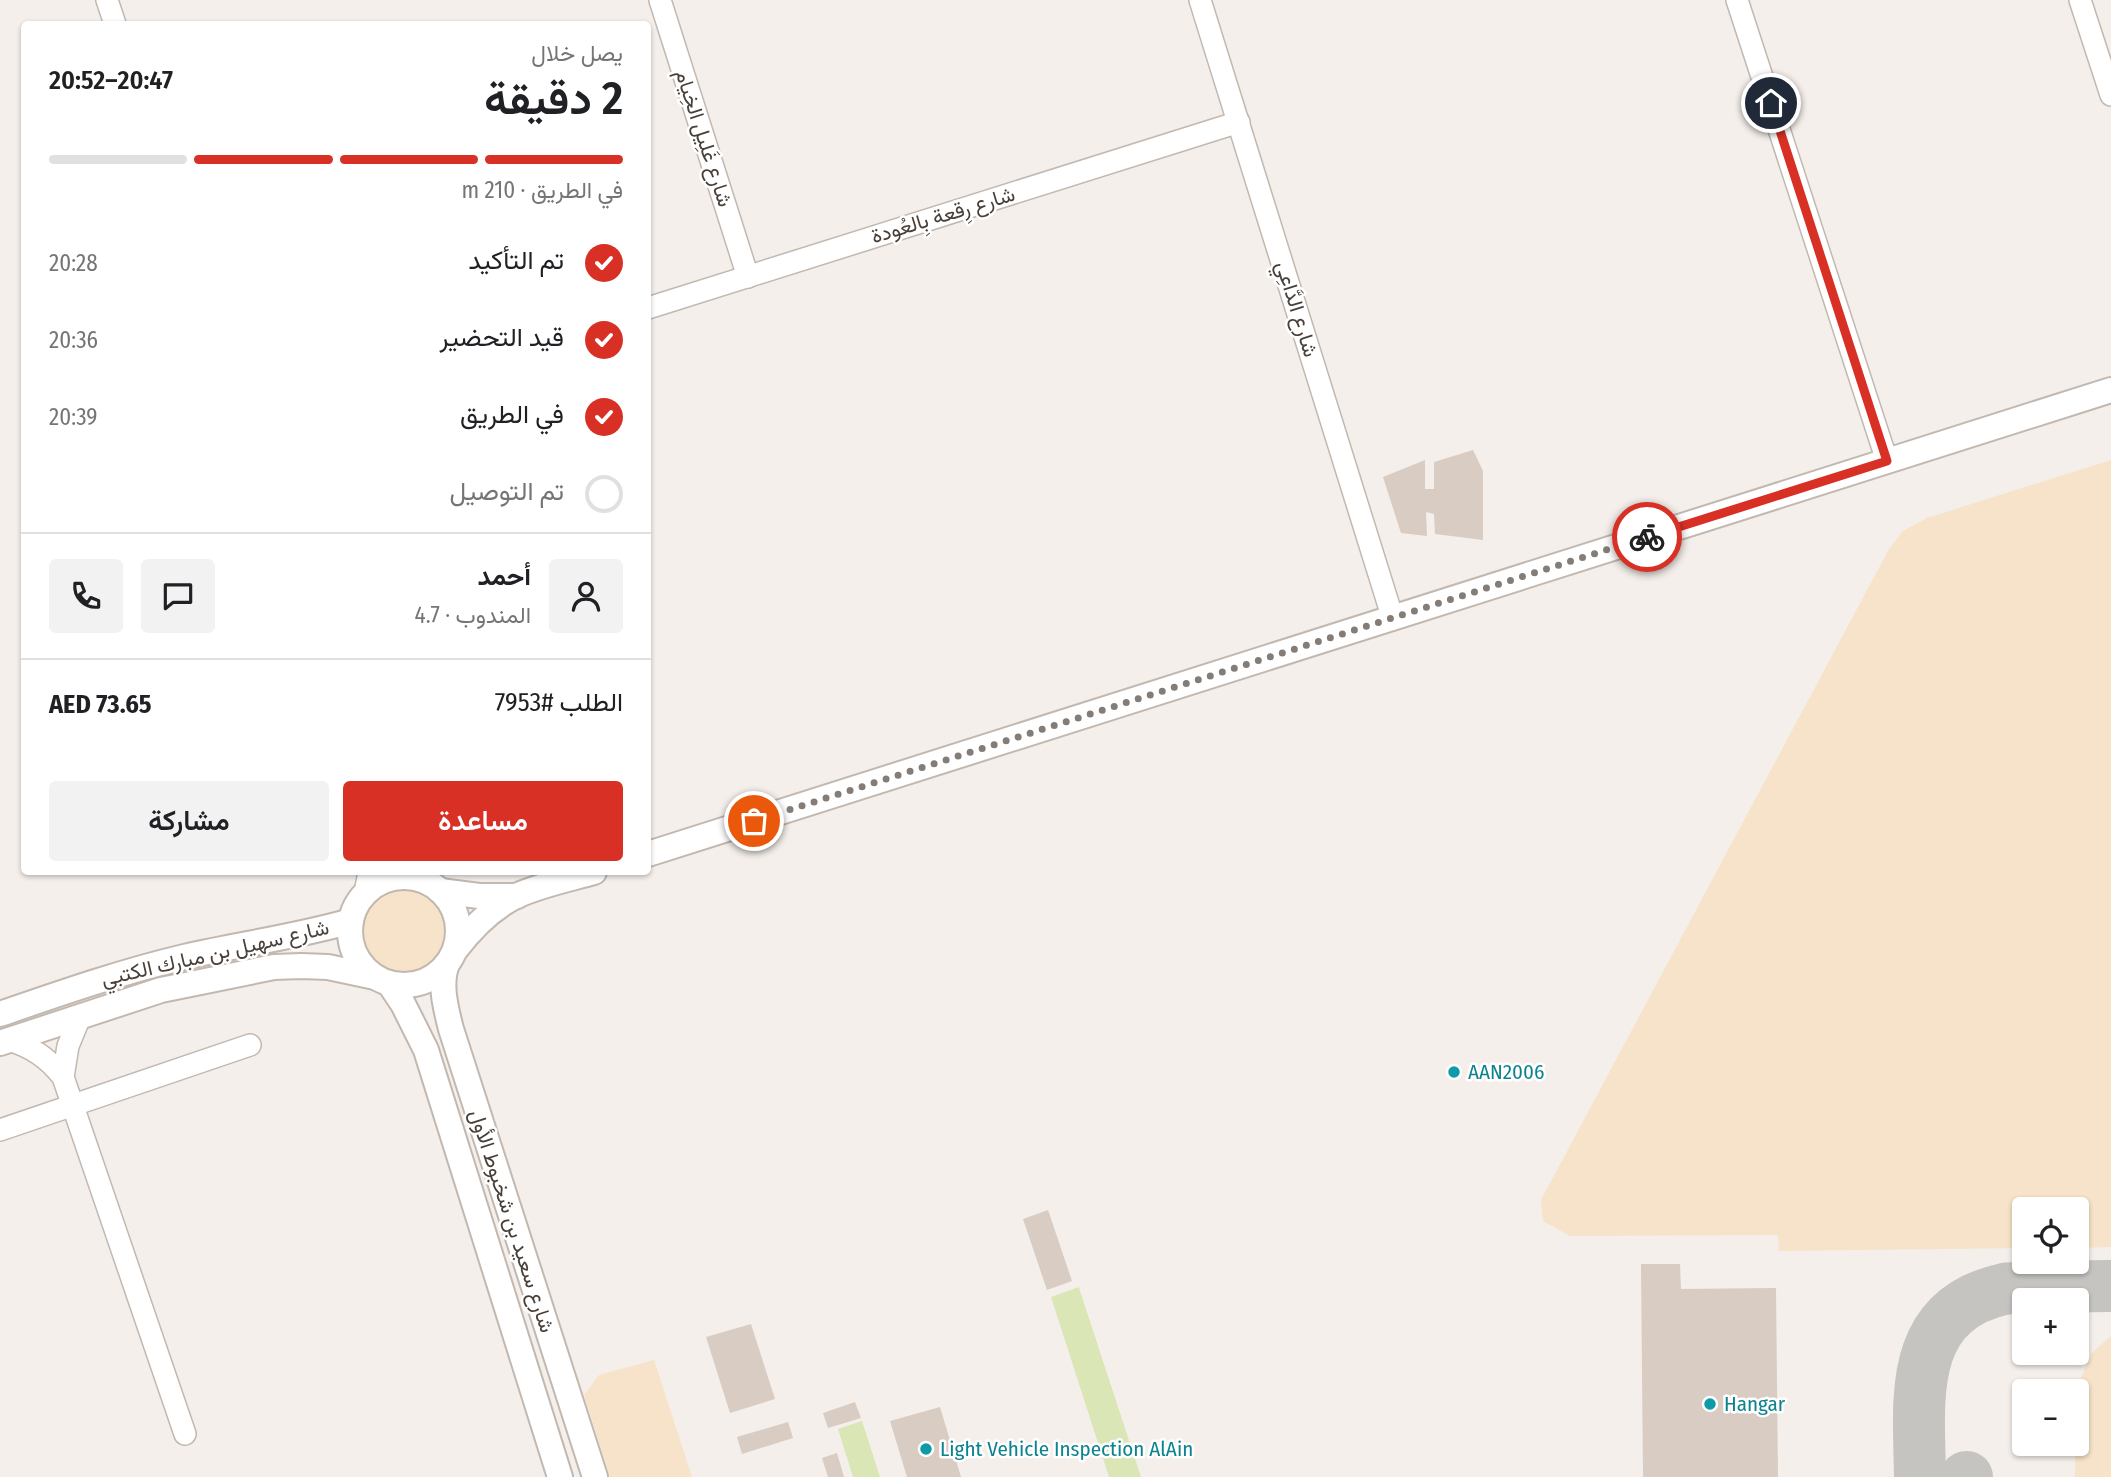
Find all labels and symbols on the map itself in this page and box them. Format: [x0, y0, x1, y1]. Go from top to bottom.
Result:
street label: شارع غَلِيل الخِيام [669, 66, 738, 210]
pin [1741, 73, 1801, 133]
street label: شارع رِقعة بِالعُودة [868, 181, 1019, 253]
street label: شارع الدَّاعِي [1266, 258, 1324, 361]
courier [1612, 502, 1682, 572]
pin [724, 791, 784, 851]
street label: شارع سهيل بن مبارك الكتبي [99, 914, 332, 996]
place label: AAN2006 [1468, 1059, 1544, 1085]
marker: AAN2006 [1446, 1064, 1462, 1080]
street label: شارع سعيد بن شخبوط الأول [463, 1106, 560, 1336]
place label: Hangar [1724, 1391, 1786, 1417]
marker: Hangar [1702, 1396, 1718, 1412]
place label: Light Vehicle Inspection AlAin [940, 1436, 1193, 1462]
marker: Light Vehicle Inspection AlAin [918, 1441, 934, 1457]

